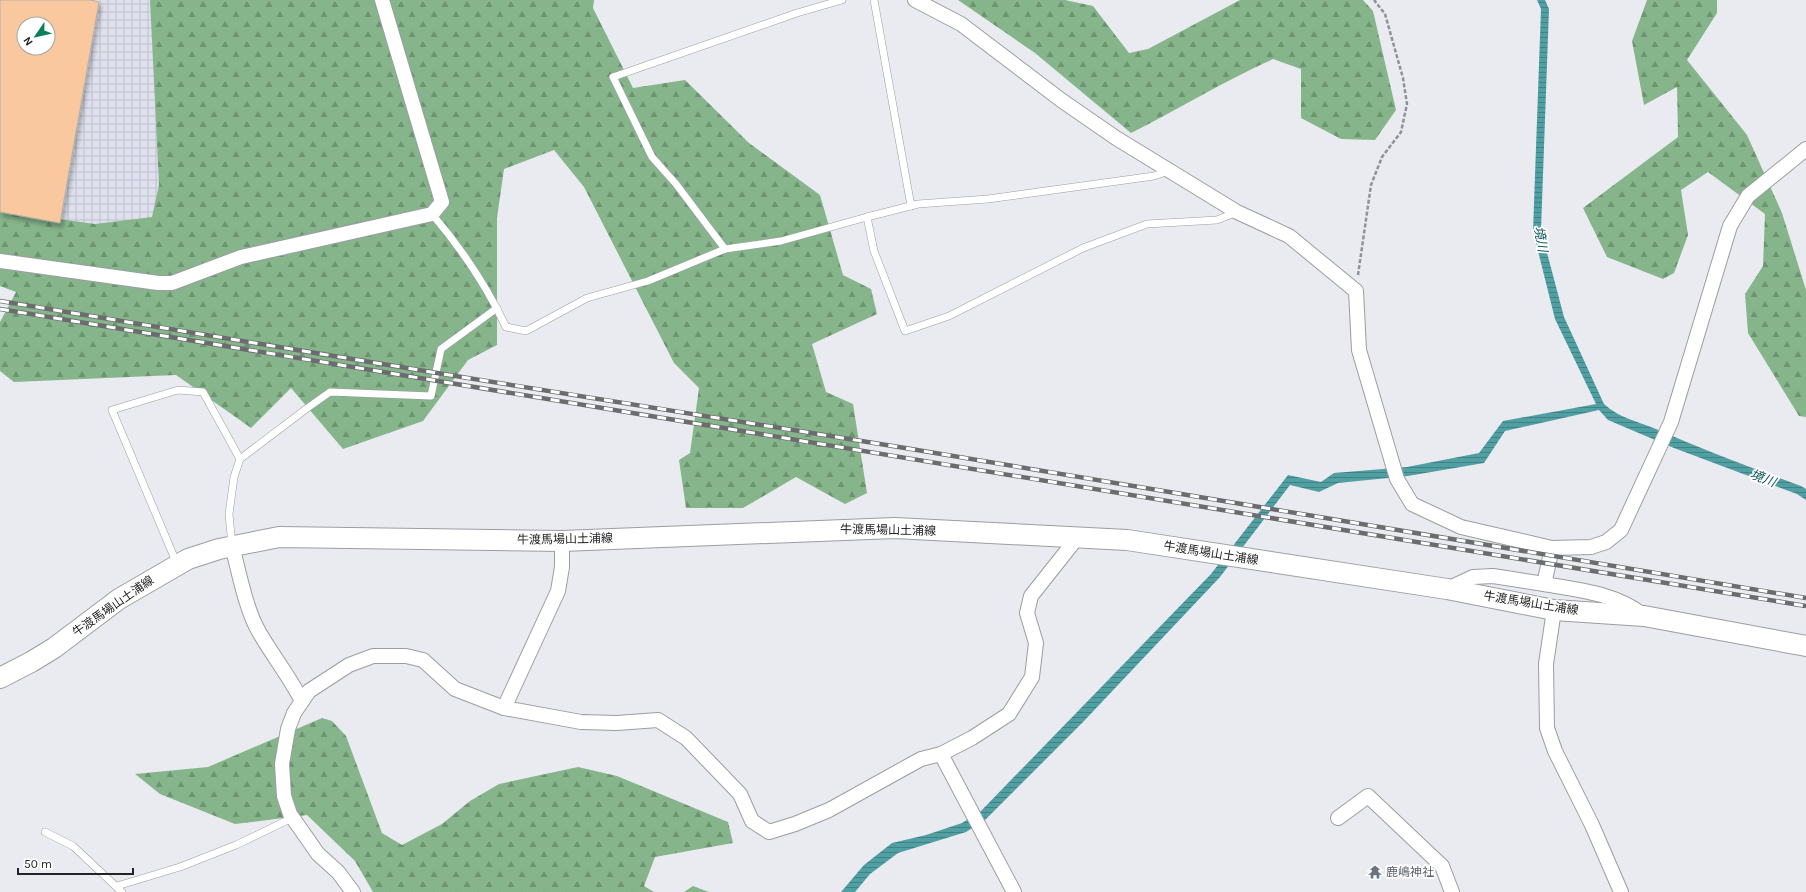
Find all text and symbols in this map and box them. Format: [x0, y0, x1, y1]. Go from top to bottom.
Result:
north arrow [16, 16, 56, 56]
text: N [21, 34, 36, 48]
water label: 境川 [1531, 225, 1551, 255]
water label: 境川 [1748, 466, 1780, 490]
street label: 牛渡馬場山土浦線 [840, 522, 936, 538]
street label: 牛渡馬場山土浦線 [517, 531, 613, 547]
street label: 牛渡馬場山土浦線 [1162, 539, 1260, 567]
street label: 牛渡馬場山土浦線 [70, 573, 156, 639]
street label: 牛渡馬場山土浦線 [1482, 589, 1580, 617]
scale bar [18, 850, 133, 876]
text: 50 m [24, 857, 52, 871]
temple icon: 鹿嶋神社 [1367, 864, 1383, 880]
place label: 鹿嶋神社 [1386, 865, 1434, 879]

